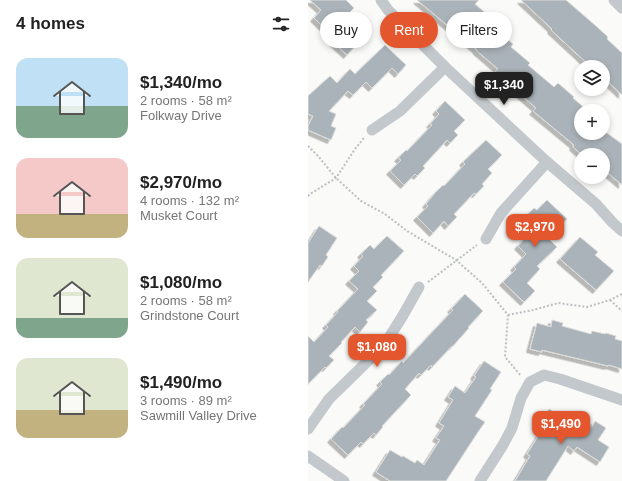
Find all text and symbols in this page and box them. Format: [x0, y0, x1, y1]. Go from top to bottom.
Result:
chip: Buy [320, 12, 372, 48]
chip: Rent [380, 12, 438, 48]
chip: Filters [446, 12, 512, 48]
icon: filters [270, 13, 292, 35]
text: 4 homes [16, 14, 85, 33]
map controls [574, 60, 610, 184]
button: layers [574, 60, 610, 96]
pin: $1,340 [471, 72, 537, 106]
text: $1,340/mo [140, 73, 222, 92]
icon: home [48, 74, 96, 122]
text: $1,340 [484, 77, 524, 92]
text: 2 rooms · 58 m² [140, 93, 232, 108]
button: + [574, 104, 610, 140]
text: Folkway Drive [140, 108, 222, 123]
button: − [574, 148, 610, 184]
text: $2,970/mo [140, 173, 222, 192]
icon: home [48, 174, 96, 222]
text: 4 rooms · 132 m² [140, 193, 239, 208]
text: Musket Court [140, 208, 217, 223]
pin: $2,970 [502, 214, 568, 248]
text: $2,970 [515, 219, 555, 234]
text: $1,080/mo [140, 273, 222, 292]
icon: home [48, 274, 96, 322]
text: 2 rooms · 58 m² [140, 293, 232, 308]
text: Grindstone Court [140, 308, 239, 323]
pin: $1,080 [344, 334, 410, 368]
text: $1,080 [357, 339, 397, 354]
text: $1,490/mo [140, 373, 222, 392]
icon: home [48, 374, 96, 422]
text: 3 rooms · 89 m² [140, 393, 232, 408]
text: Sawmill Valley Drive [140, 408, 257, 423]
pin: $1,490 [528, 411, 594, 445]
text: $1,490 [541, 416, 581, 431]

